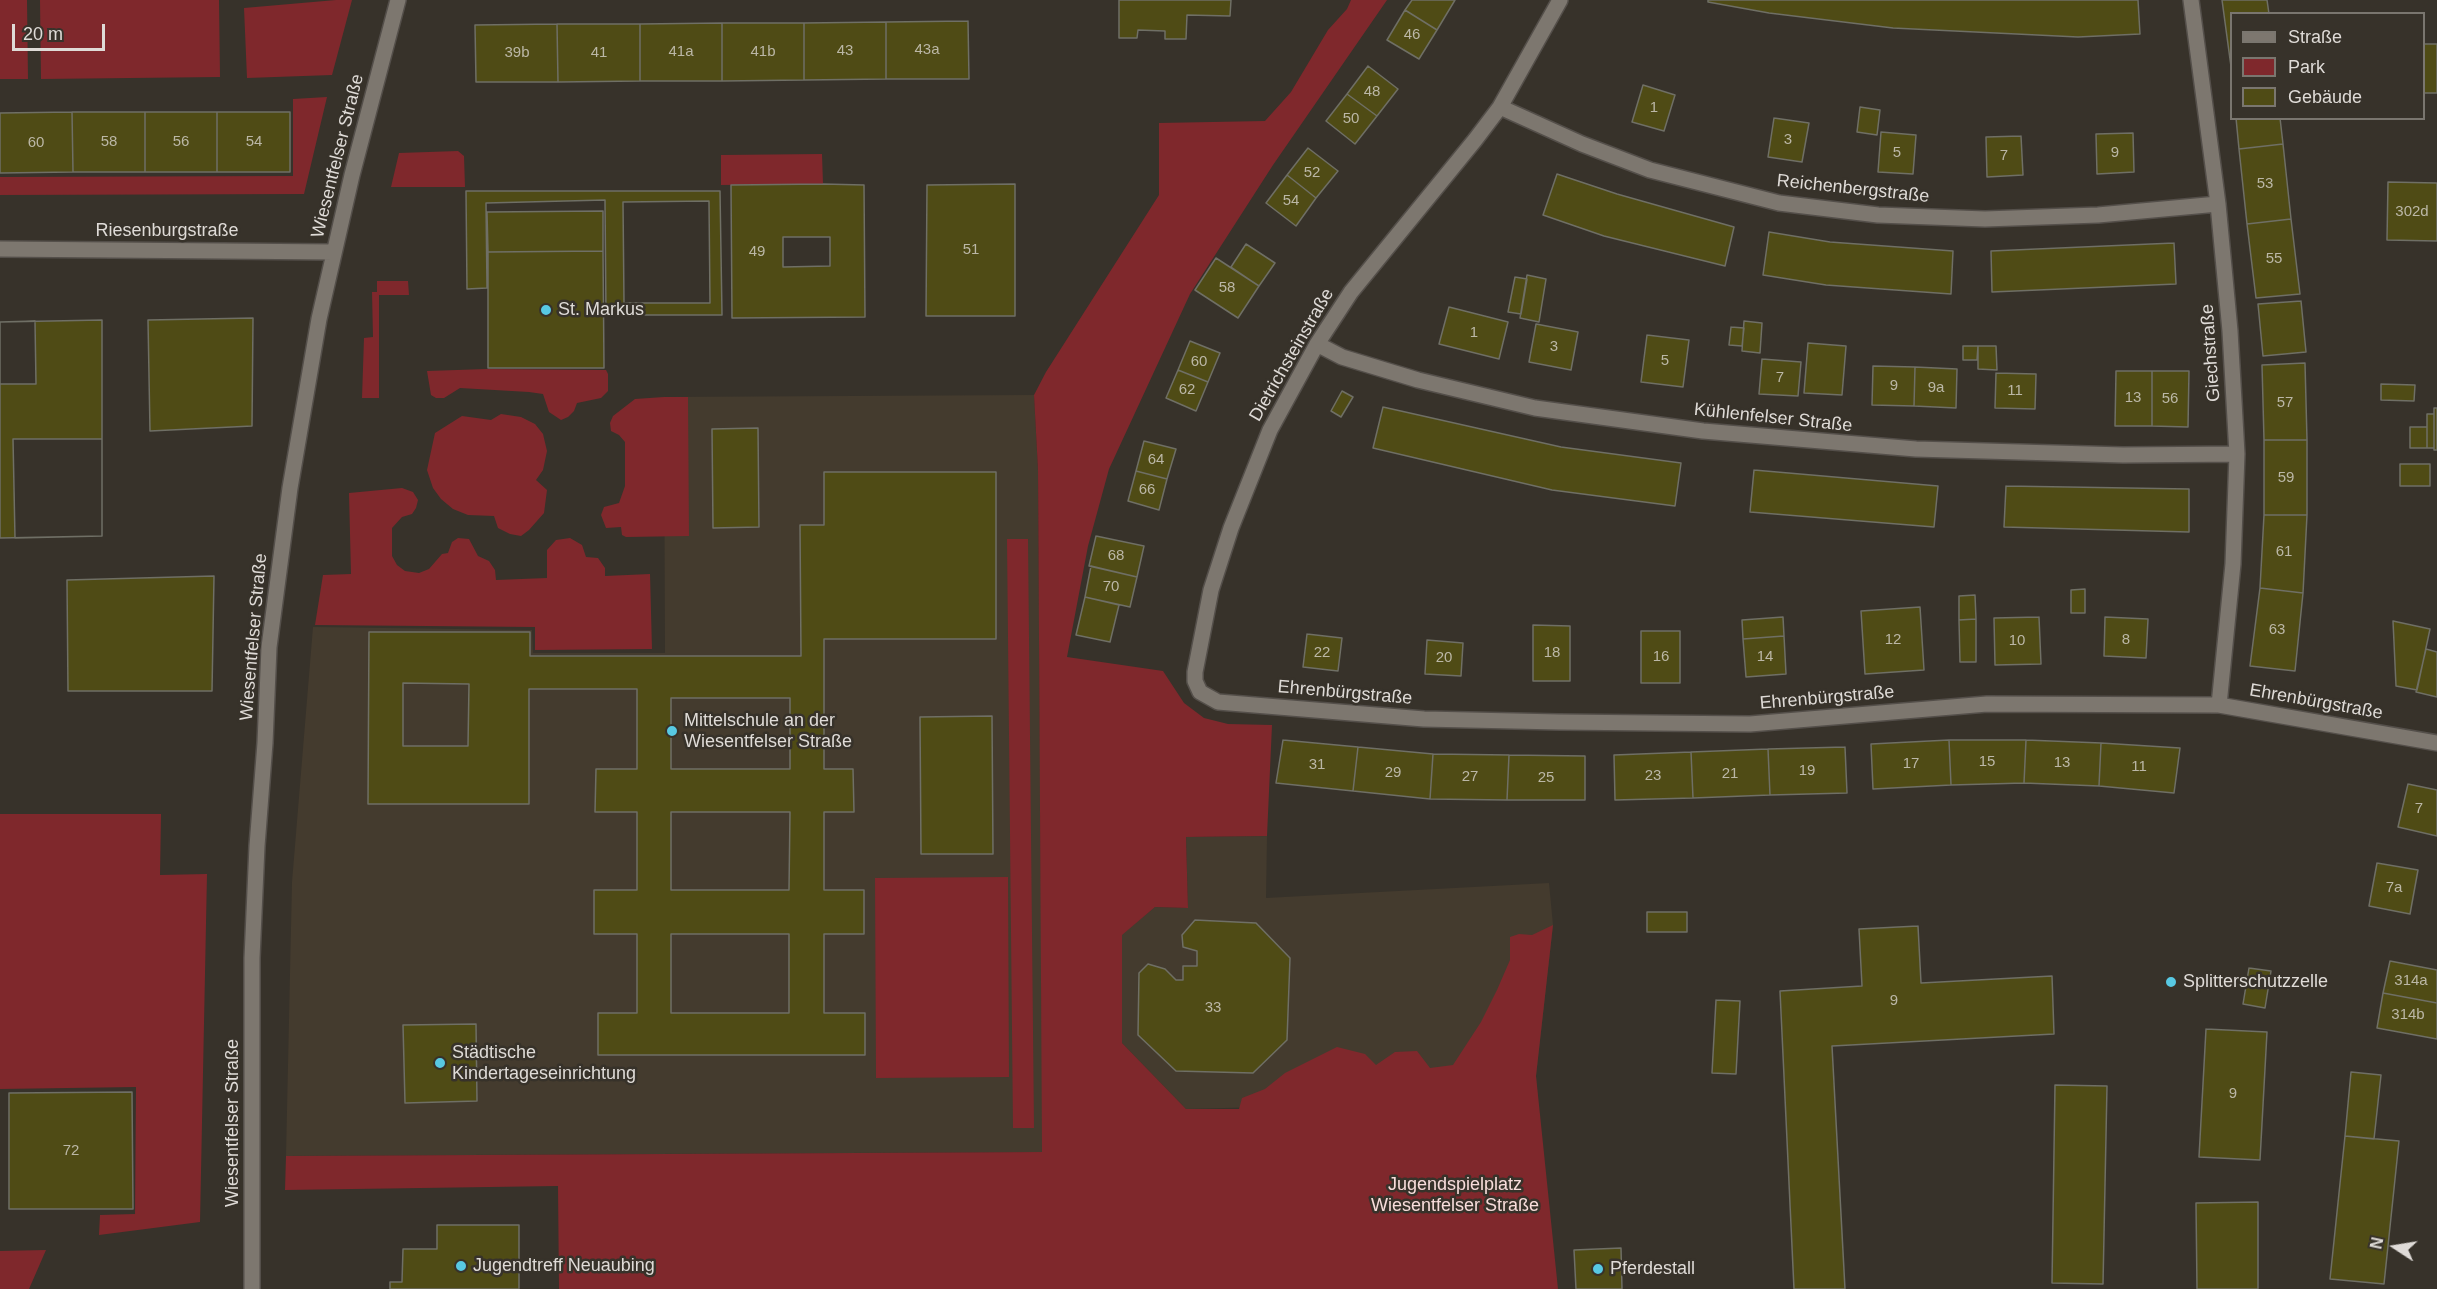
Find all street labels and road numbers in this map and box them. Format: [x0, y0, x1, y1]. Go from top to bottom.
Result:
street label: Wiesentfelser Straße [307, 72, 369, 240]
street label: Reichenbergstraße [1776, 170, 1930, 208]
street label: Riesenburgstraße [95, 220, 239, 242]
street label: Dietrichsteinstraße [1245, 285, 1339, 425]
street label: Giechstraße [2197, 303, 2225, 403]
street label: Kühlenfelser Straße [1693, 399, 1853, 437]
street label: Wiesentfelser Straße [236, 552, 272, 722]
street label: Ehrenbürgstraße [1277, 676, 1413, 710]
street label: Ehrenbürgstraße [2248, 680, 2384, 724]
street label: Ehrenbürgstraße [1759, 681, 1895, 715]
street label: Wiesentfelser Straße [222, 1039, 244, 1207]

